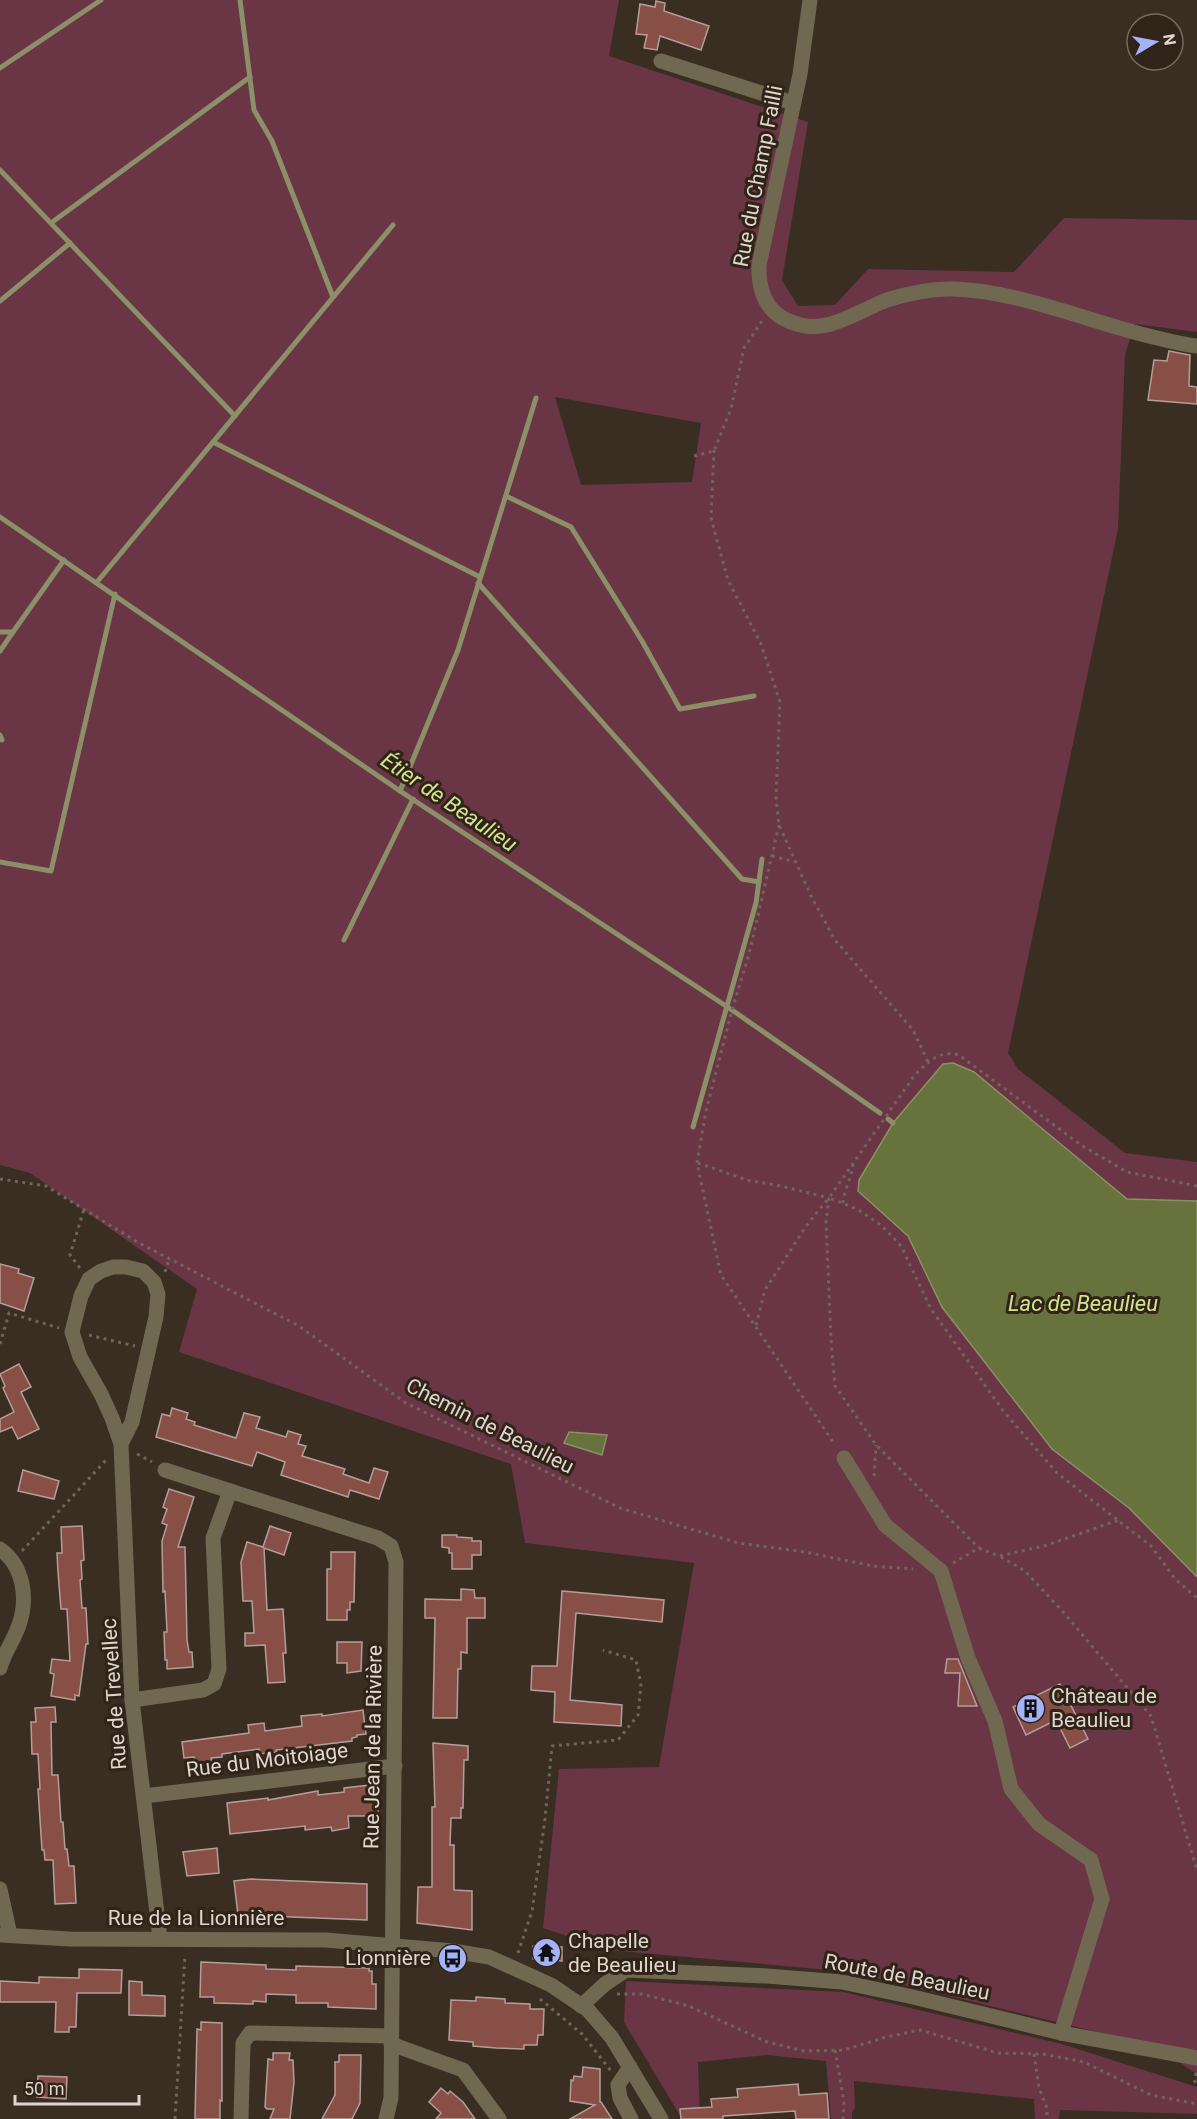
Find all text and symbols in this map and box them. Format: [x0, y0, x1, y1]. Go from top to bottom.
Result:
north arrow [1125, 12, 1185, 72]
text: N [1159, 32, 1180, 47]
street label: Rue du Champ Failli [729, 83, 787, 269]
water label: Étier de Beaulieu [376, 747, 522, 857]
water label: Lac de Beaulieu [1008, 1291, 1158, 1316]
street label: Chemin de Beaulieu [402, 1373, 578, 1479]
street label: Rue de Trevellec [97, 1617, 131, 1771]
street label: Rue Jean de la Rivière [359, 1645, 387, 1849]
place label: Château de Beaulieu [1051, 1684, 1157, 1732]
building icon: Château de Beaulieu [1014, 1692, 1046, 1724]
street label: Rue du Moitoiage [185, 1738, 349, 1782]
street label: Rue de la Lionnière [108, 1906, 284, 1930]
place label: Chapelle de Beaulieu [568, 1929, 676, 1977]
temple icon: Chapelle de Beaulieu [531, 1937, 563, 1969]
bus stop icon: Lionnière [436, 1942, 468, 1974]
place label: Lionnière [345, 1946, 431, 1970]
street label: Route de Beaulieu [822, 1949, 992, 2005]
scale bar [15, 2068, 140, 2106]
text: 50 m [24, 2078, 64, 2099]

